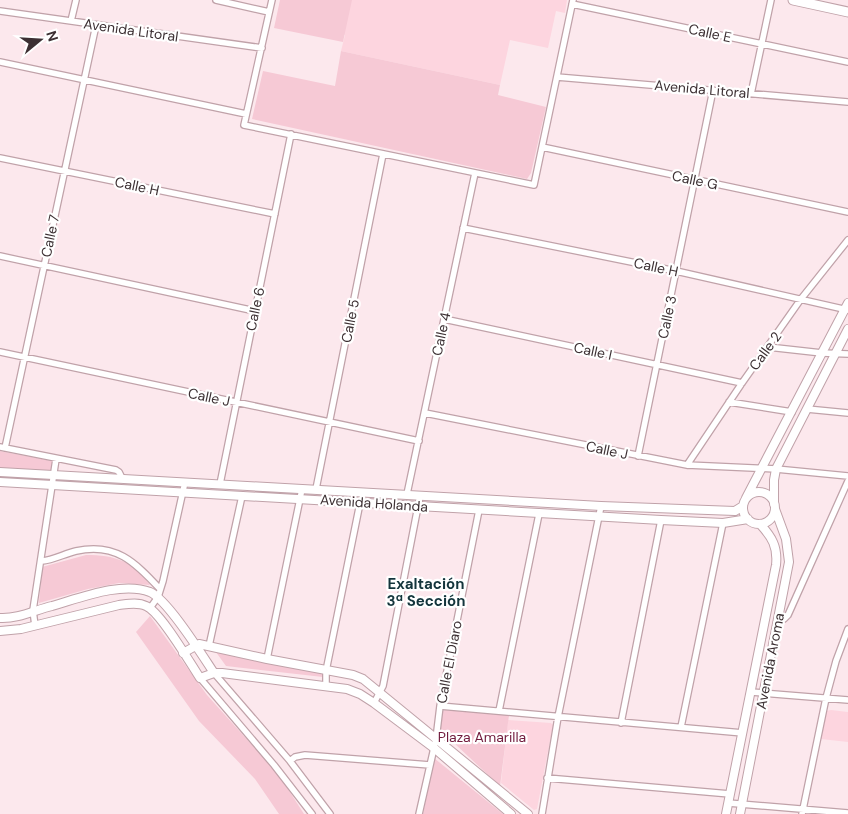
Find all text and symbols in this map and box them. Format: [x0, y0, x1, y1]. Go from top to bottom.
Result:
street label: Avenida Litoral [83, 14, 179, 46]
north arrow [15, 15, 65, 65]
street label: Calle E [687, 20, 733, 46]
text: N [42, 28, 63, 44]
street label: Avenida Litoral [654, 76, 750, 102]
street label: Calle G [671, 166, 719, 194]
street label: Calle H [113, 173, 161, 199]
street label: Calle 7 [37, 213, 63, 259]
street label: Calle H [632, 254, 680, 280]
street label: Calle 6 [242, 285, 268, 333]
street label: Calle 3 [654, 294, 680, 340]
street label: Calle 5 [337, 298, 363, 344]
street label: Calle 4 [428, 310, 454, 357]
street label: Calle 2 [745, 328, 785, 374]
street label: Calle I [572, 338, 614, 364]
street label: Calle J [186, 384, 232, 410]
street label: Calle J [584, 437, 630, 463]
street label: Avenida Holanda [319, 490, 429, 516]
district label: Exaltación 3ª Sección [387, 574, 465, 611]
street label: Avenida Aroma [752, 611, 788, 711]
street label: Calle El Diaro [432, 619, 466, 705]
park label: Plaza Amarilla [438, 728, 526, 746]

